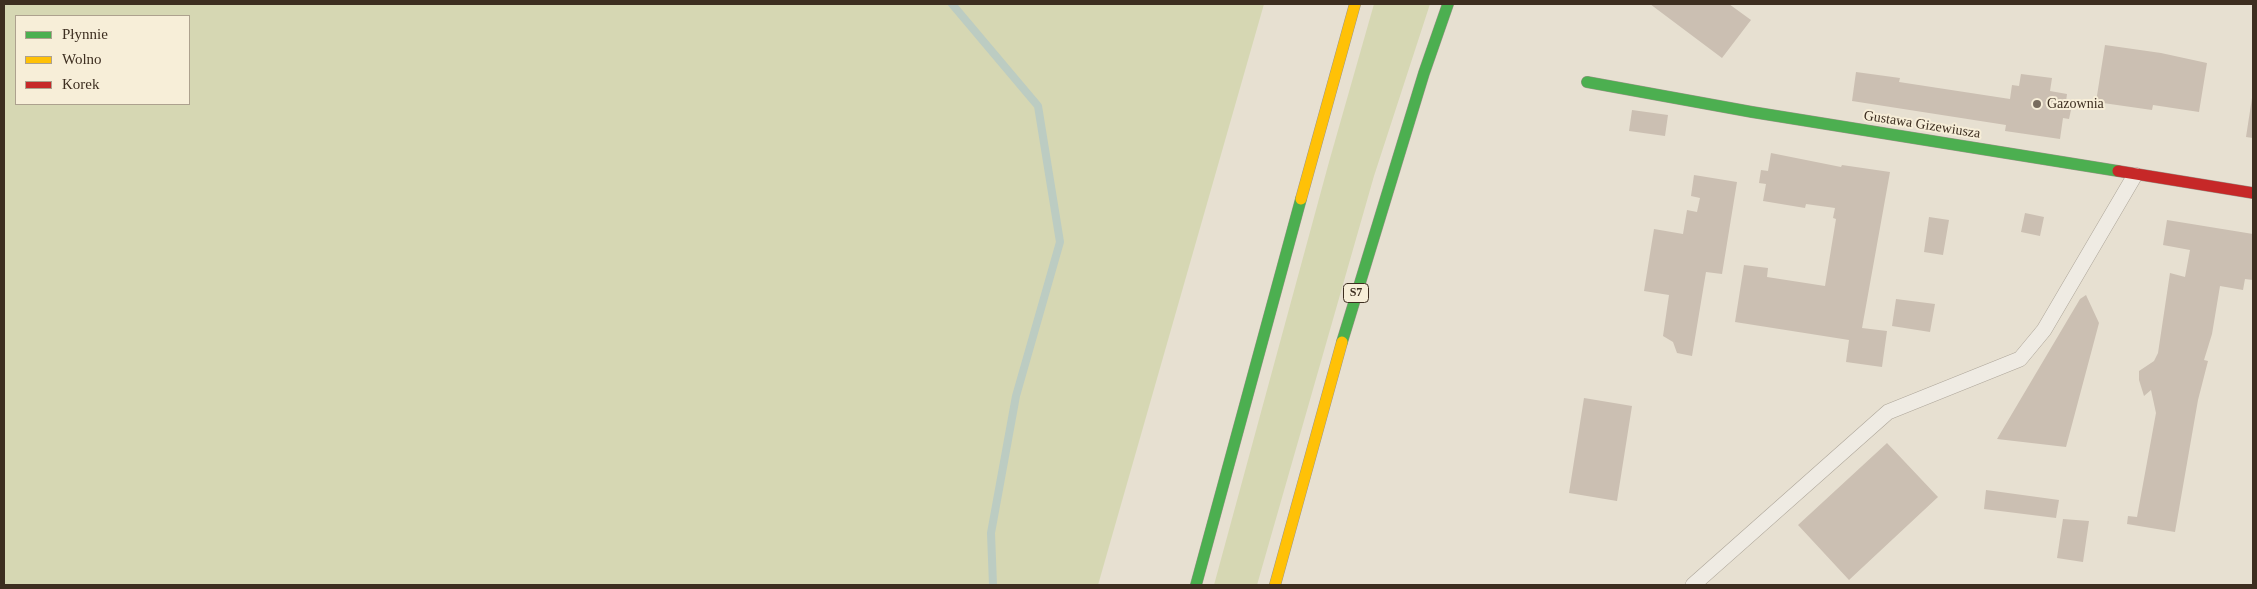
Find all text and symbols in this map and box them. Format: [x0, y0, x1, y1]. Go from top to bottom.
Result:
legend [15, 15, 190, 105]
text: Płynnie [62, 26, 108, 42]
text: Wolno [62, 51, 102, 67]
text: Korek [62, 76, 100, 92]
place label: Gazownia [2047, 96, 2104, 112]
marker: Gazownia [2031, 98, 2043, 110]
street label: Gustawa Gizewiusza [1863, 107, 1981, 143]
road number: S7 [1344, 284, 1368, 302]

